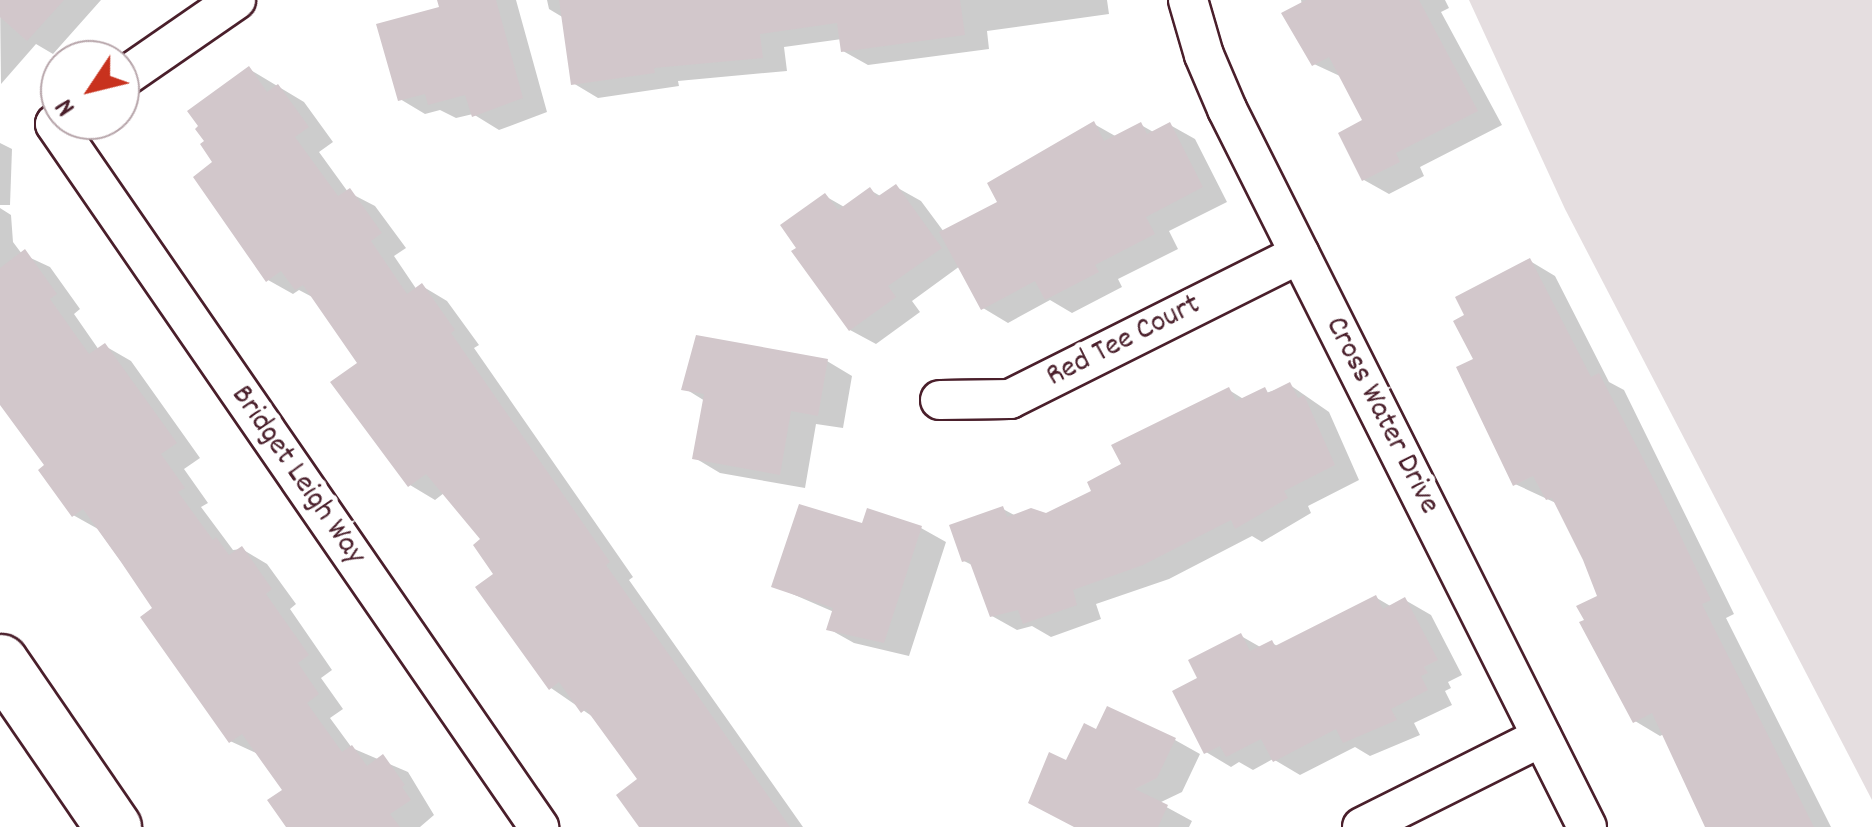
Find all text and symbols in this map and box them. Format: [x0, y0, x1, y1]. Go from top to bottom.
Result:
north arrow [40, 40, 140, 140]
text: N [47, 89, 87, 123]
street label: Red Tee Court [1041, 287, 1207, 397]
street label: Cross Water Drive [1315, 311, 1447, 521]
street label: Bridget Leigh Way [221, 379, 373, 573]

